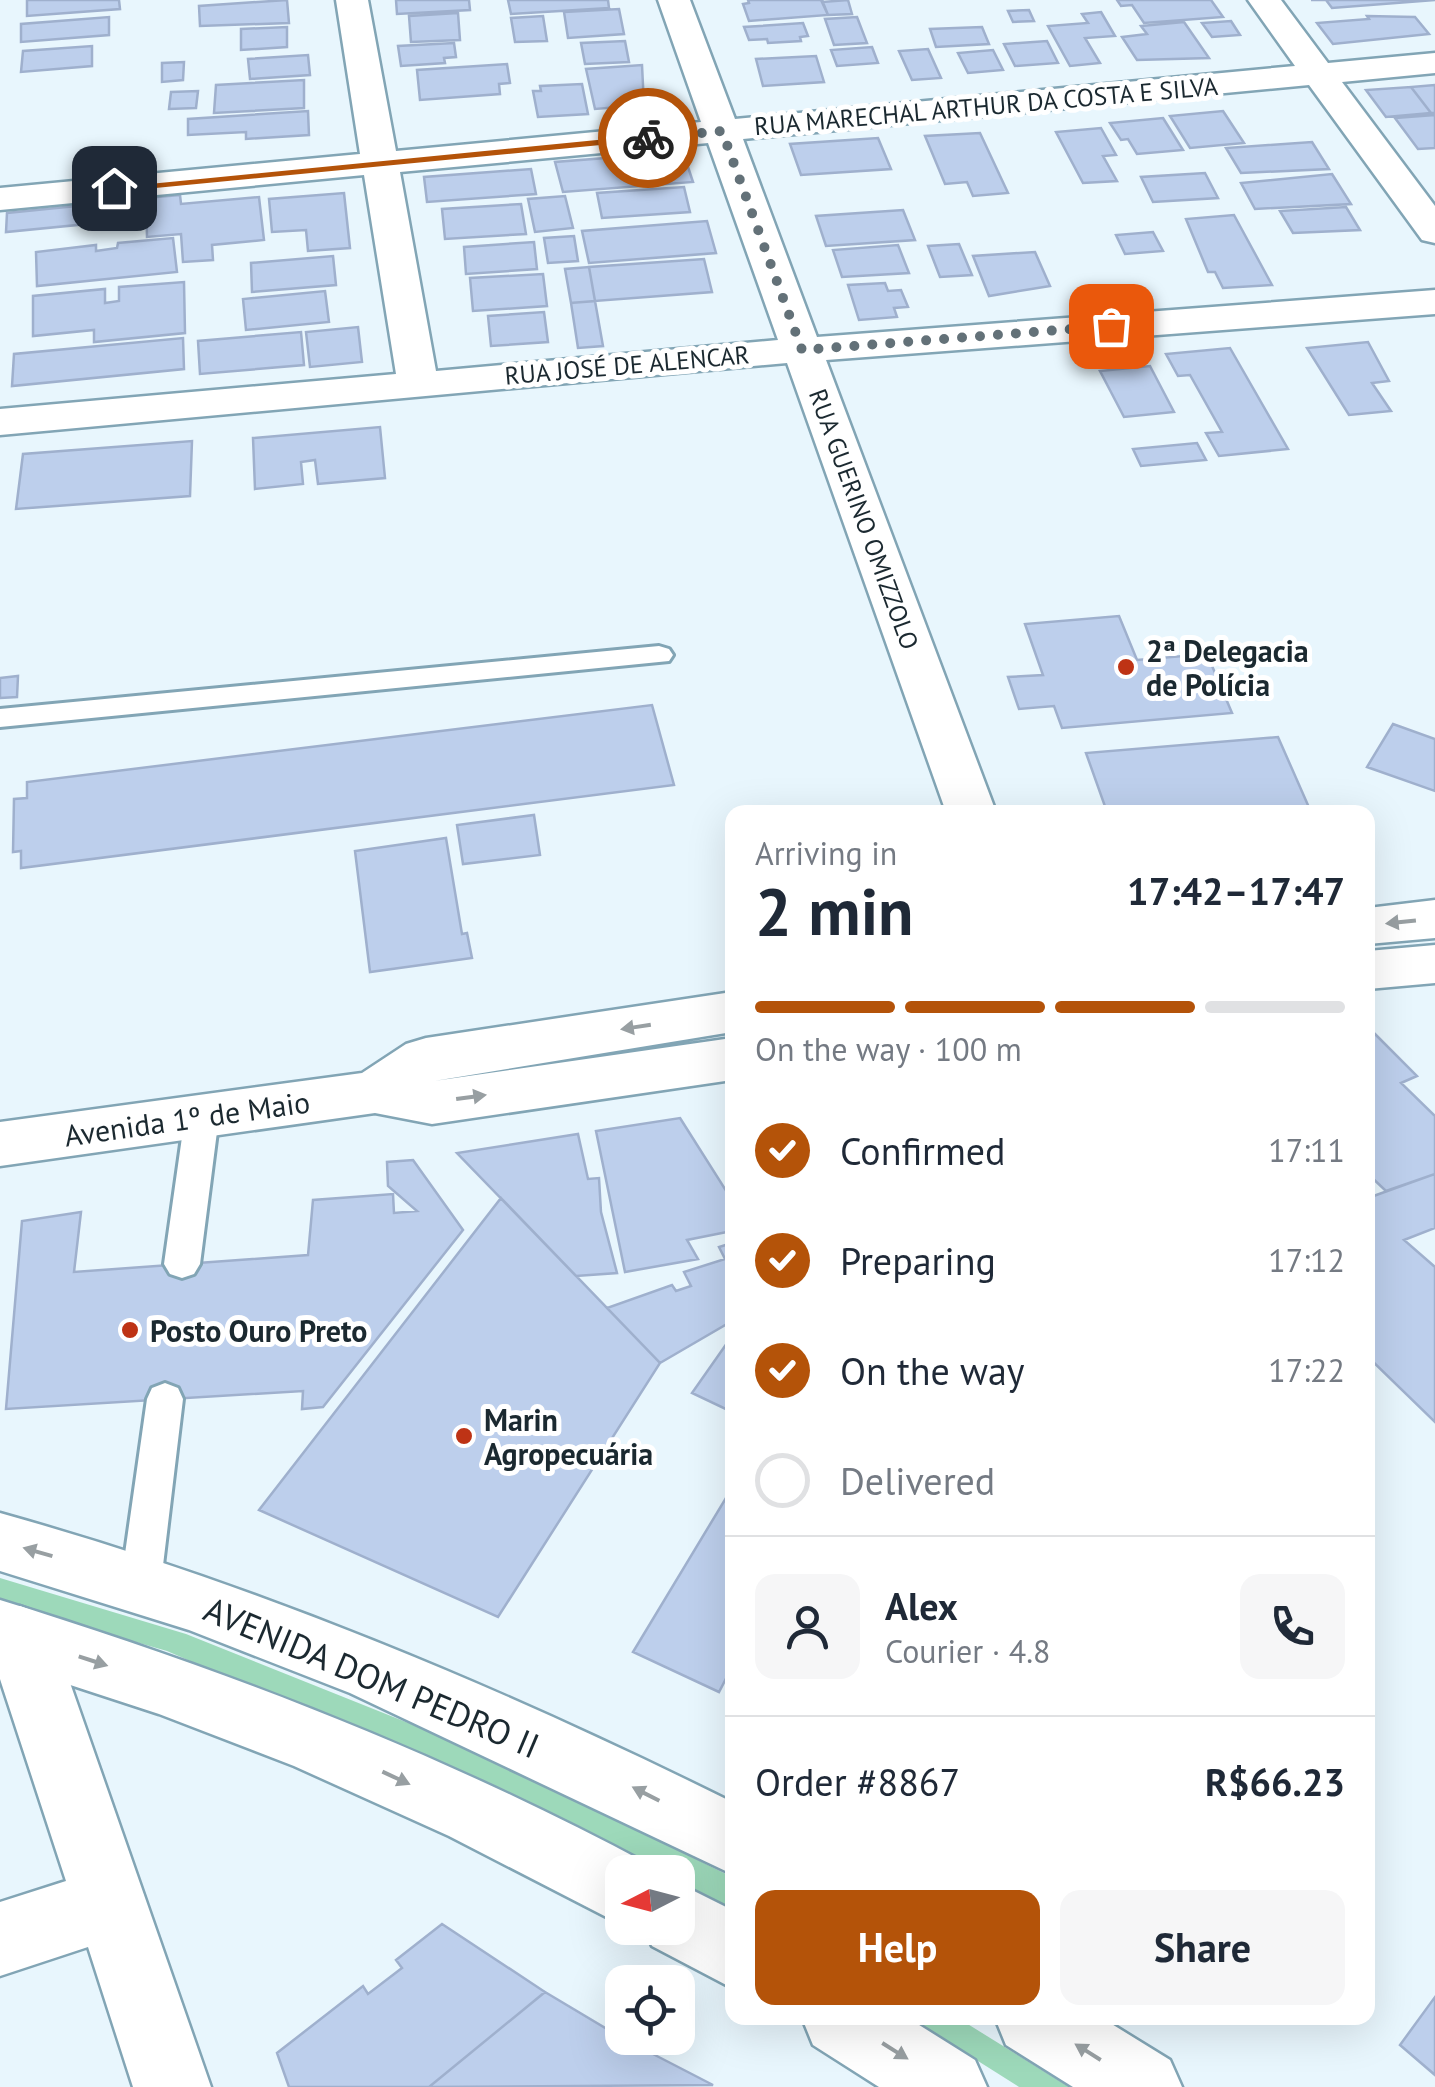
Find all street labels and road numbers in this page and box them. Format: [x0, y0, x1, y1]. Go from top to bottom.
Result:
street label: RUA MARECHAL ARTHUR DA COSTA E SILVA [753, 70, 1219, 142]
street label: RUA JOSÉ DE ALENCAR [503, 338, 751, 392]
street label: RUA GUERINO OMIZZOLO [802, 384, 926, 654]
street label: Avenida 1º de Maio [62, 1081, 312, 1155]
street label: AVENIDA DOM PEDRO II [197, 1586, 547, 1768]

